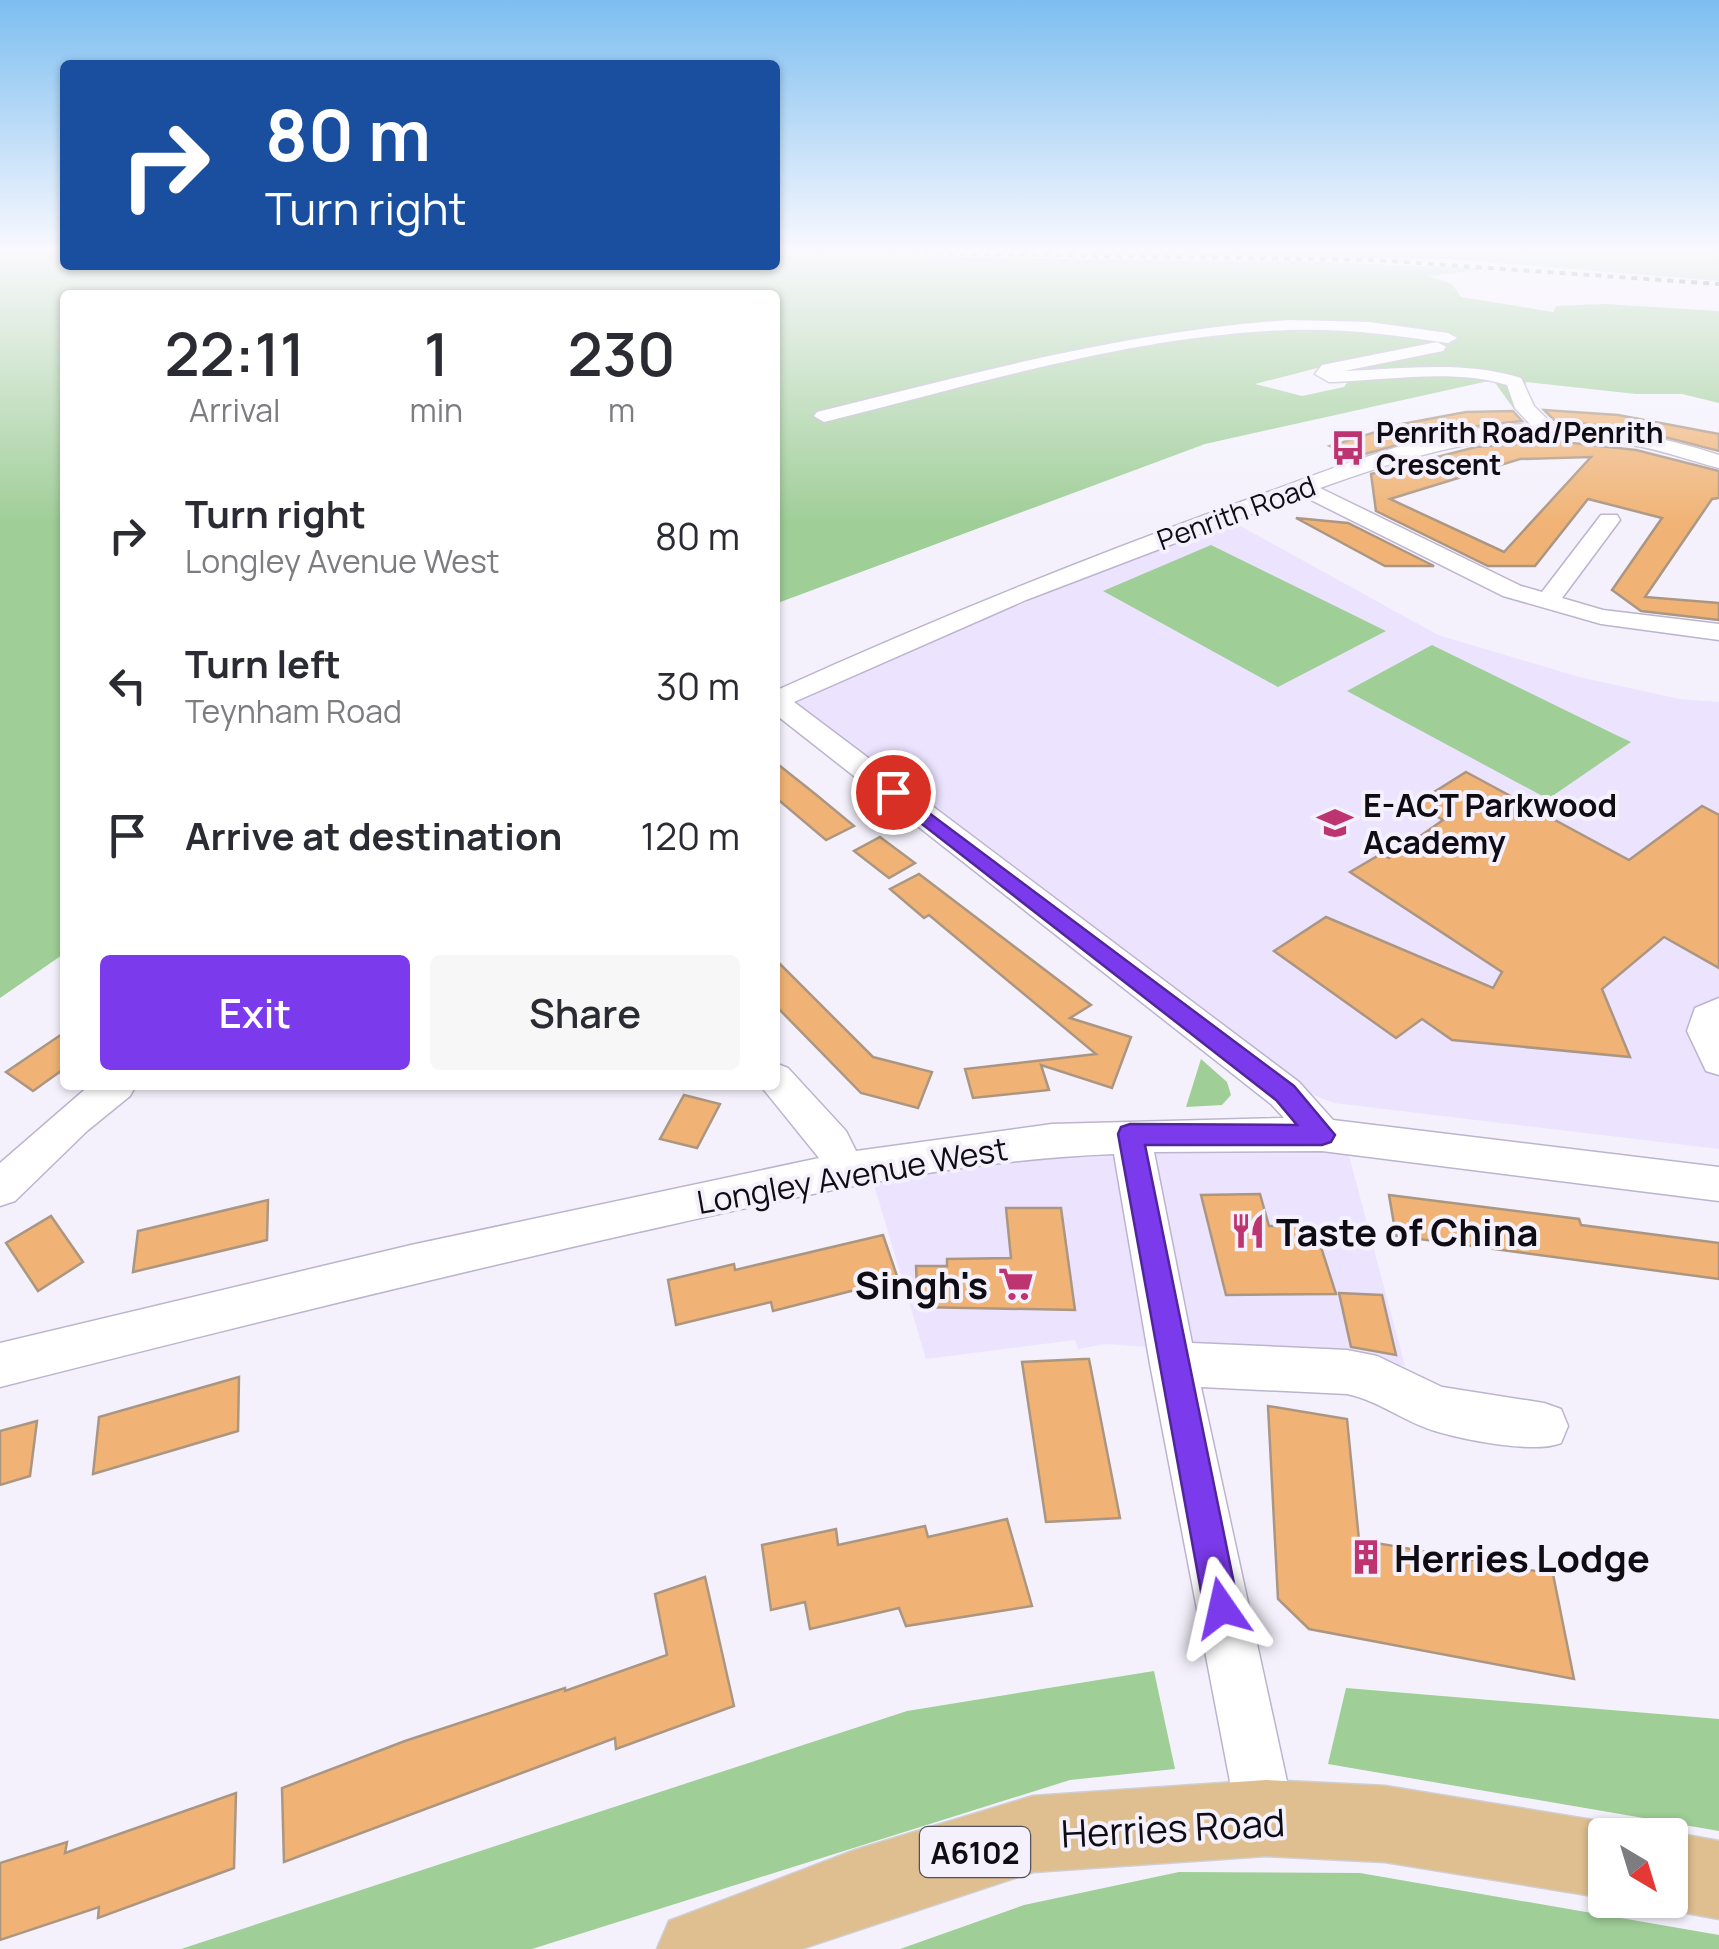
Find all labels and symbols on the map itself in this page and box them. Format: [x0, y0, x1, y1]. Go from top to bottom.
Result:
place label: Penrith Road/Penrith Crescent [1376, 413, 1663, 483]
bus stop icon: Penrith Road/Penrith Crescent [1329, 429, 1367, 467]
street label: Penrith Road [1152, 466, 1320, 558]
pin [851, 750, 936, 835]
place label: E-ACT Parkwood Academy [1363, 783, 1617, 864]
school or university icon: E-ACT Parkwood Academy [1316, 804, 1354, 842]
street label: Longley Avenue West [693, 1126, 1011, 1224]
place label: Taste of China [1276, 1205, 1538, 1257]
restaurant icon: Taste of China [1229, 1212, 1267, 1250]
place label: Singh's [855, 1258, 988, 1310]
supermarket icon: Singh's [997, 1265, 1035, 1303]
place label: Herries Lodge [1394, 1531, 1650, 1583]
building icon: Herries Lodge [1347, 1538, 1385, 1576]
position arrow [1170, 1556, 1274, 1660]
street label: Herries Road [1060, 1795, 1286, 1859]
north arrow [1588, 1818, 1688, 1918]
road number: A6102 [920, 1827, 1030, 1877]

